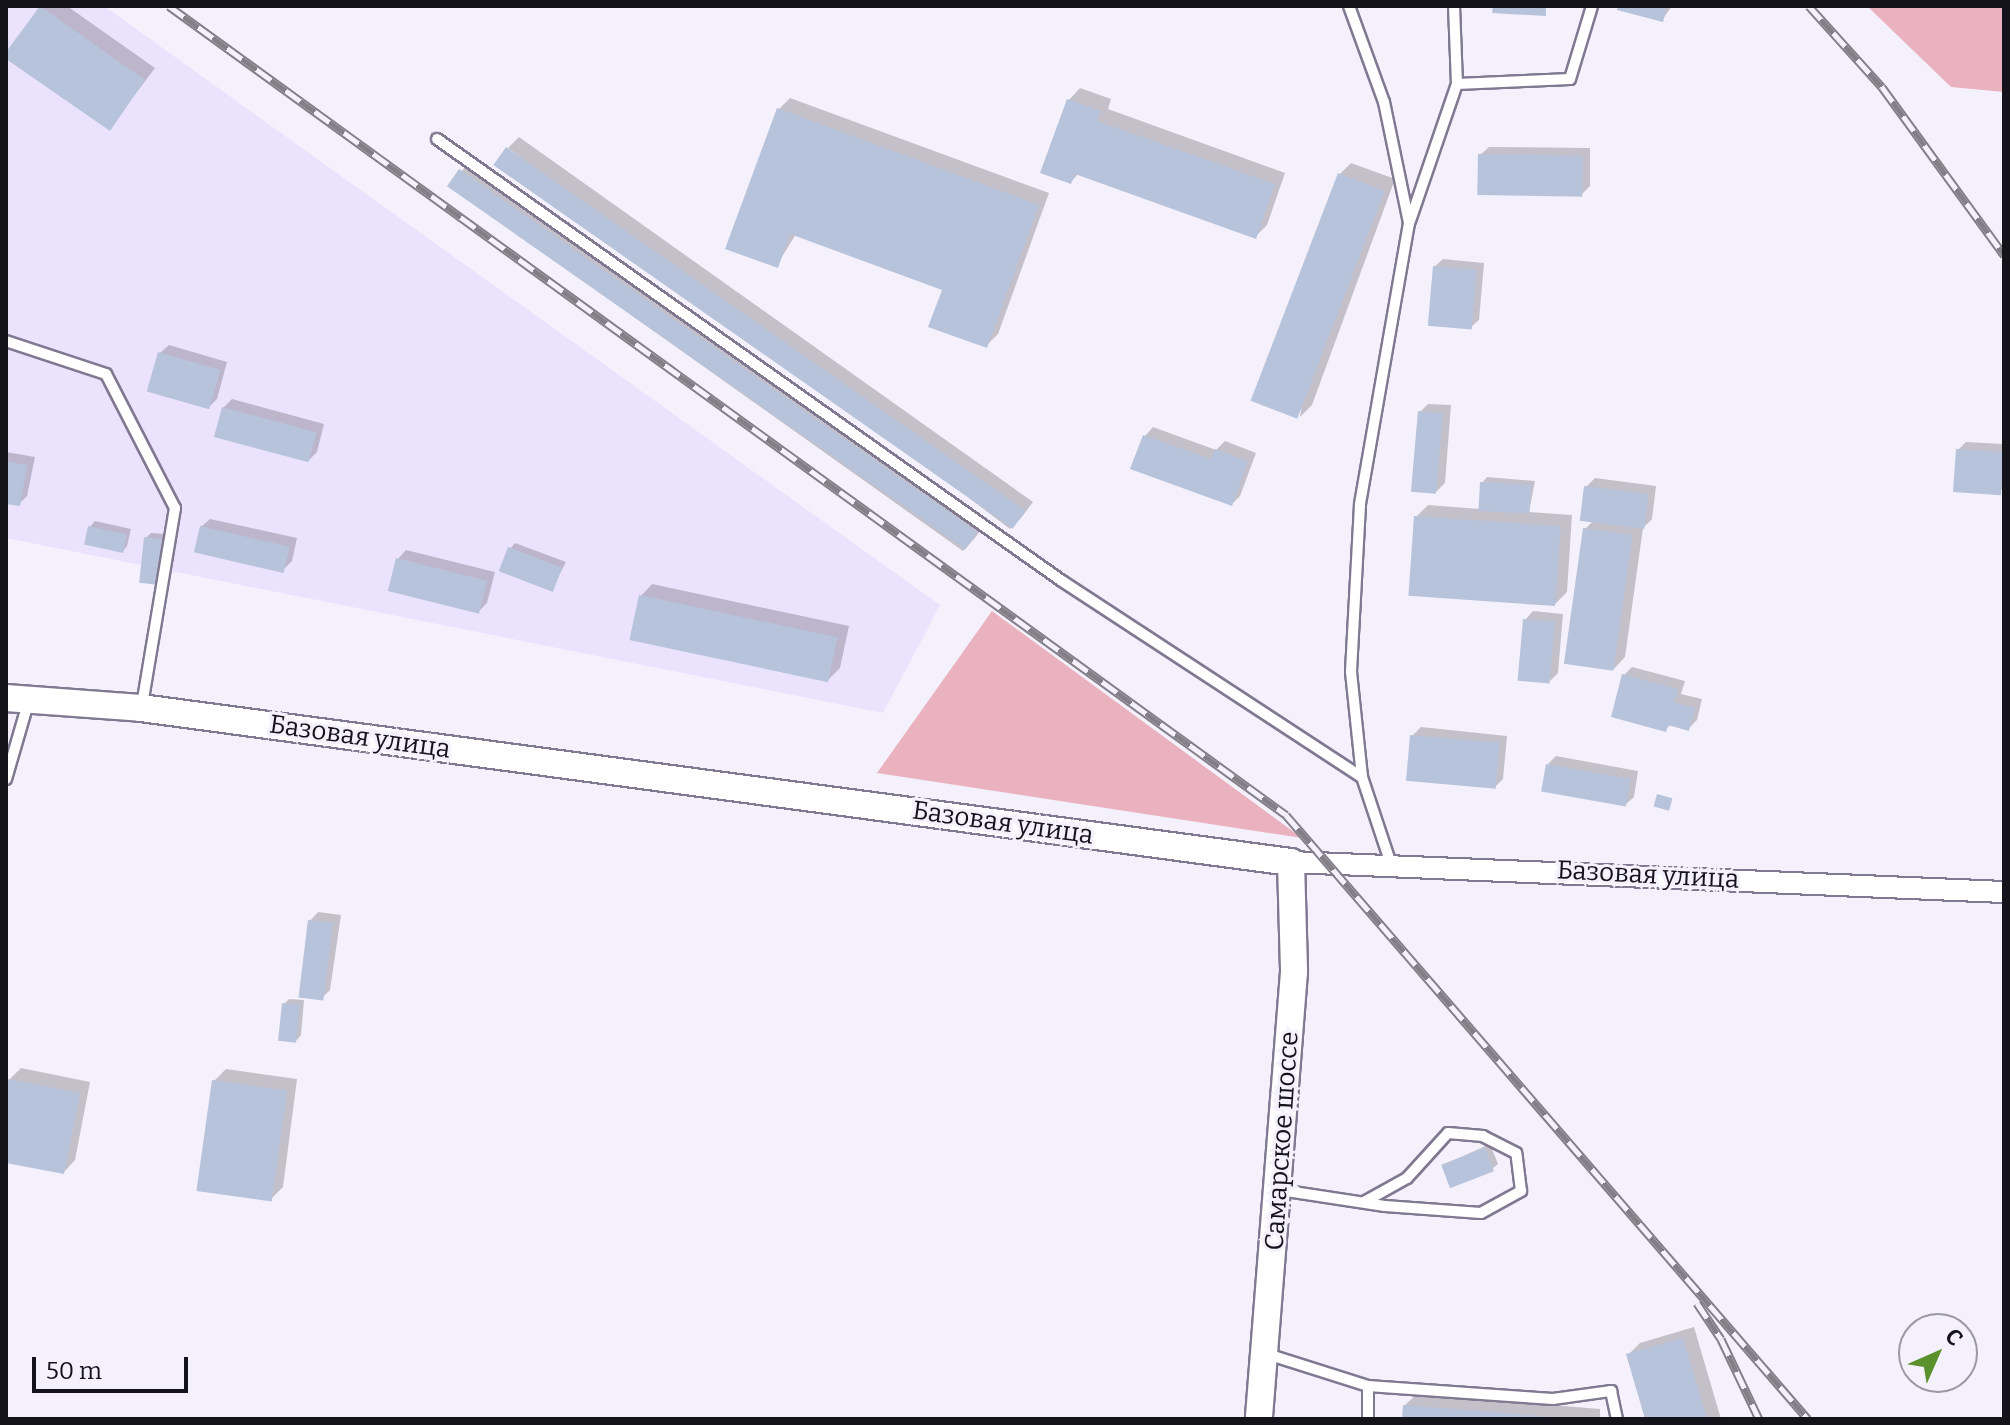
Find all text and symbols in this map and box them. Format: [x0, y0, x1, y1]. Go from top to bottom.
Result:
street label: Базовая улица [267, 709, 453, 765]
street label: Базовая улица [910, 795, 1096, 851]
street label: Базовая улица [1556, 855, 1740, 895]
street label: Самарское шоссе [1259, 1030, 1305, 1252]
north arrow [1898, 1313, 1978, 1393]
text: С [1939, 1323, 1968, 1352]
scale bar [36, 1341, 192, 1391]
text: 50 m [46, 1357, 102, 1385]

